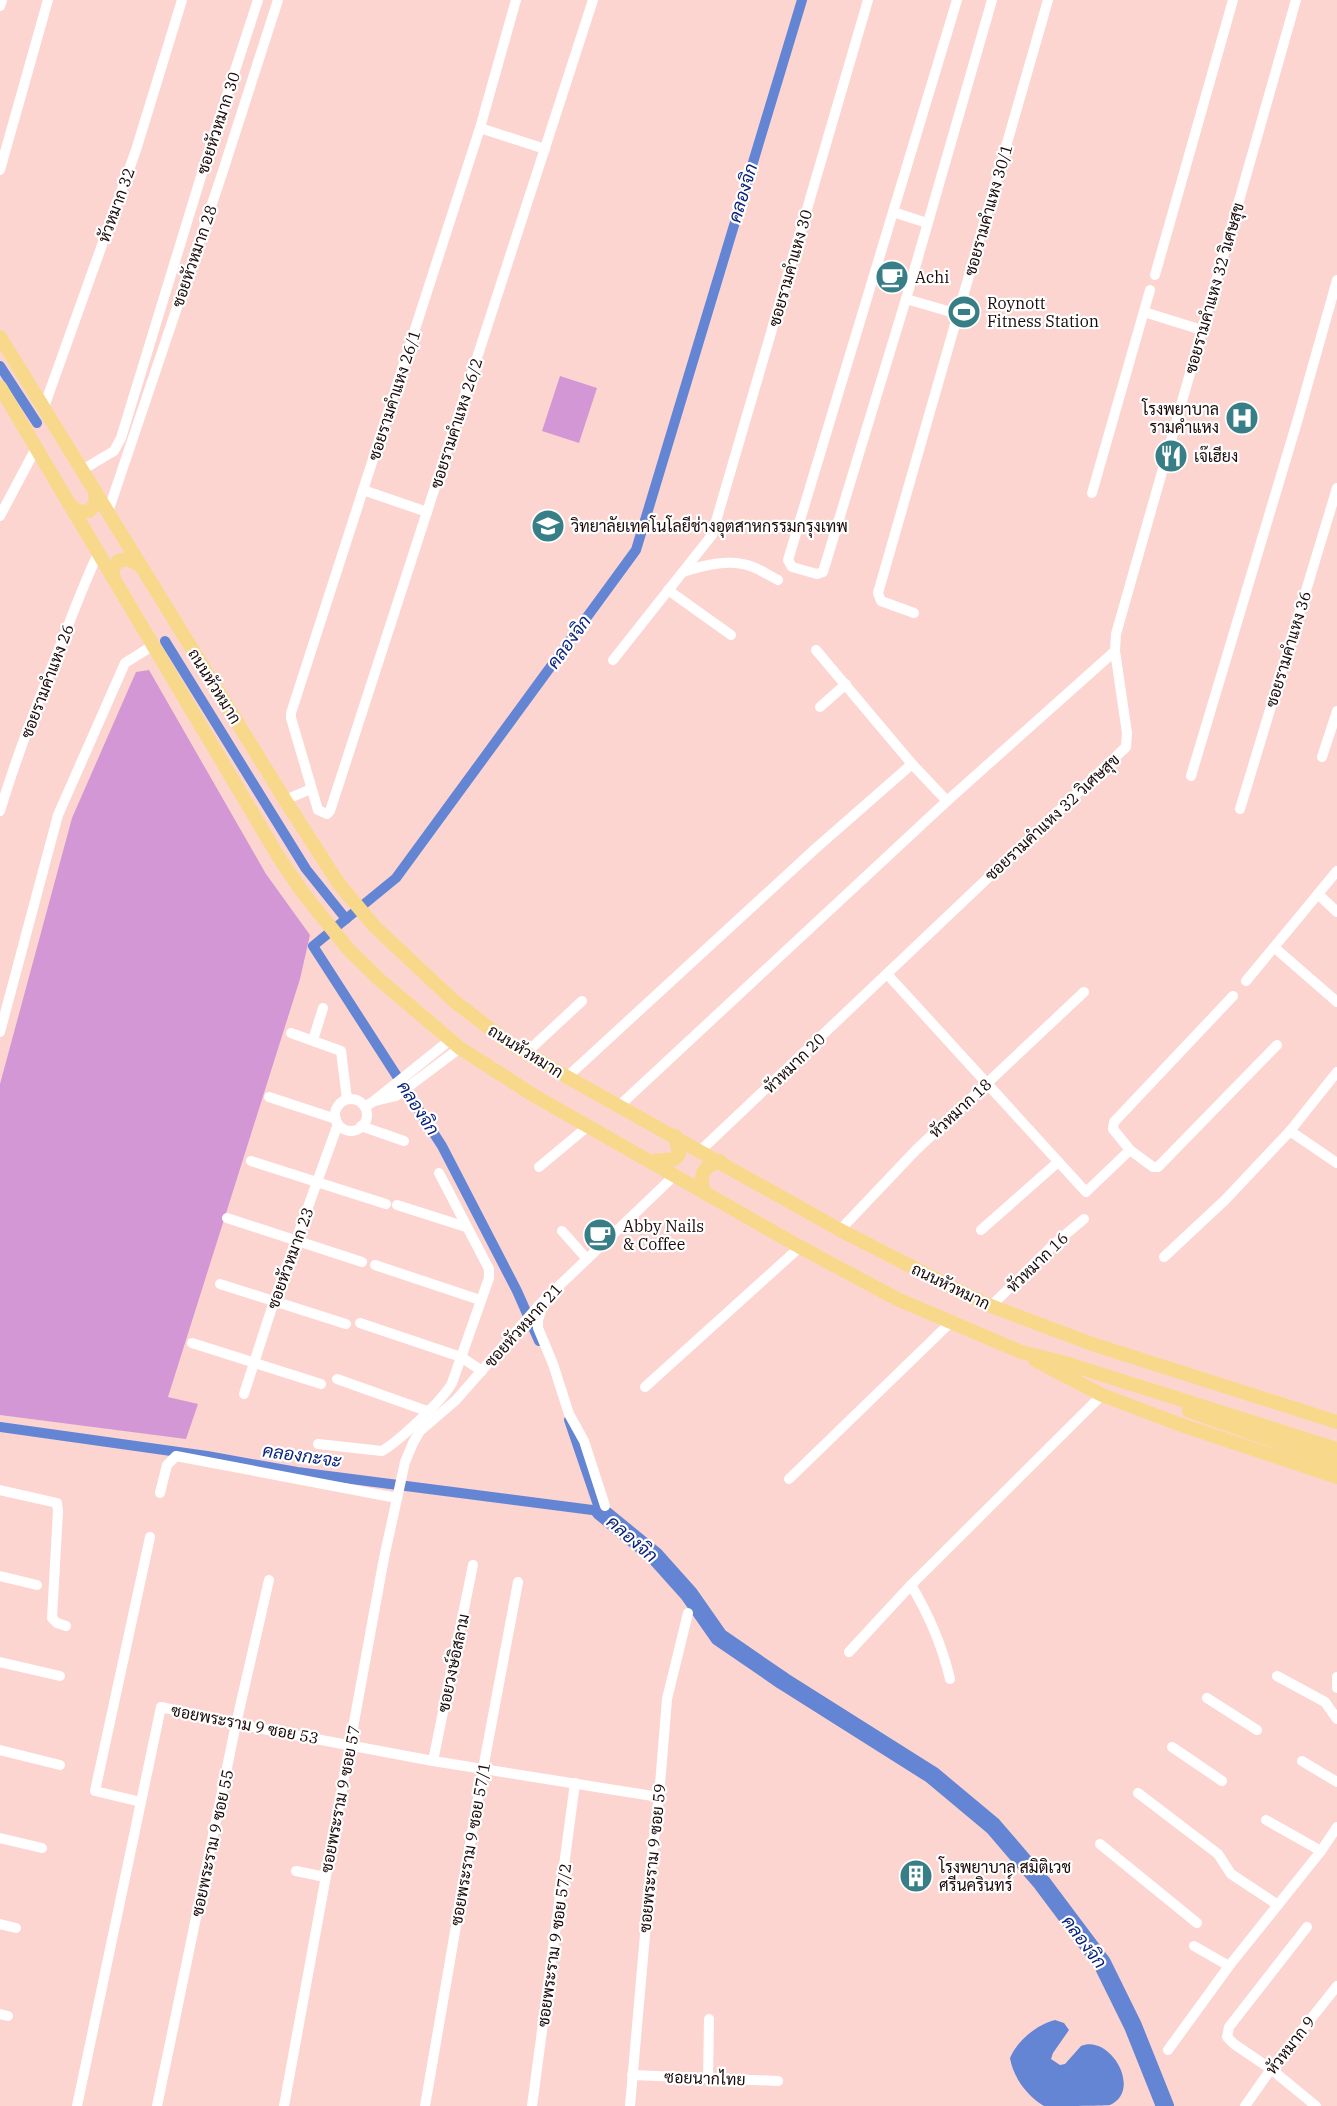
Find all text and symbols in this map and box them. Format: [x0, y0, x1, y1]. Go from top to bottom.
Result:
street label: ซอยหัวหมาก 30 [192, 69, 244, 177]
street label: ซอยรามคำแหง 30/1 [960, 142, 1016, 278]
water label: คลองจิก [723, 161, 762, 225]
street label: หัวหมาก 32 [93, 165, 139, 245]
street label: ซอยรามคำแหง 32 วิเศษสุข [1180, 200, 1250, 376]
street label: ซอยหัวหมาก 28 [167, 202, 221, 310]
street label: ซอยรามคำแหง 30 [764, 207, 816, 329]
cafe icon: Achi [874, 259, 910, 295]
place label: Achi [915, 267, 949, 287]
place label: Roynott Fitness Station [987, 293, 1099, 331]
sports icon: Roynott Fitness Station [946, 294, 982, 330]
street label: ซอยรามคำแหง 26/1 [363, 327, 425, 463]
street label: ซอยรามคำแหง 26/2 [425, 355, 487, 491]
place label: โรงพยาบาล รามคำแหง [1141, 398, 1219, 437]
hospital icon: โรงพยาบาล รามคำแหง [1224, 400, 1260, 436]
restaurant icon: เจ๊เฮียง [1153, 438, 1189, 474]
place label: เจ๊เฮียง [1194, 445, 1238, 466]
school or university icon: วิทยาลัยเทคโนโลยีช่างอุตสาหกรรมกรุงเทพ [530, 508, 566, 544]
place label: วิทยาลัยเทคโนโลยีช่างอุตสาหกรรมกรุงเทพ [570, 515, 848, 538]
street label: ซอยรามคำแหง 36 [1261, 588, 1315, 710]
water label: คลองจิก [542, 611, 596, 673]
street label: ซอยรามคำแหง 26 [16, 621, 78, 741]
street label: ถนนหัวหมาก [184, 645, 246, 727]
street label: ซอยรามคำแหง 32 วิเศษสุข [981, 749, 1125, 886]
street label: ถนนหัวหมาก [485, 1020, 567, 1082]
street label: หัวหมาก 20 [759, 1029, 829, 1097]
street label: หัวหมาก 18 [925, 1074, 995, 1142]
water label: คลองจิก [392, 1076, 445, 1139]
street label: ซอยหัวหมาก 23 [262, 1204, 318, 1312]
place label: Abby Nails & Coffee [623, 1216, 704, 1254]
cafe icon: Abby Nails & Coffee [582, 1217, 618, 1253]
street label: หัวหมาก 16 [1002, 1228, 1072, 1296]
street label: ถนนหัวหมาก [908, 1258, 994, 1314]
street label: ซอยหัวหมาก 21 [480, 1279, 566, 1371]
water label: คลองกะจะ [261, 1439, 343, 1472]
water label: คลองจิก [602, 1510, 663, 1567]
street label: ซอยวงษ์อิสลาม [431, 1611, 473, 1714]
street label: ซอยพระราม 9 ซอย 53 [170, 1700, 320, 1748]
street label: ซอยพระราม 9 ซอย 57 [316, 1724, 364, 1874]
street label: ซอยพระราม 9 ซอย 57/1 [446, 1761, 494, 1927]
street label: ซอยพระราม 9 ซอย 55 [187, 1768, 237, 1918]
street label: ซอยพระราม 9 ซอย 59 [634, 1782, 670, 1934]
place label: โรงพยาบาล สมิติเวช ศรีนครินทร์ [938, 1856, 1071, 1895]
building icon: โรงพยาบาล สมิติเวช ศรีนครินทร์ [898, 1858, 934, 1894]
street label: ซอยพระราม 9 ซอย 57/2 [533, 1862, 575, 2028]
water label: คลองจิก [1057, 1911, 1112, 1973]
street label: หัวหมาก 9 [1261, 2012, 1319, 2078]
street label: ซอยนากไทย [664, 2066, 746, 2089]

